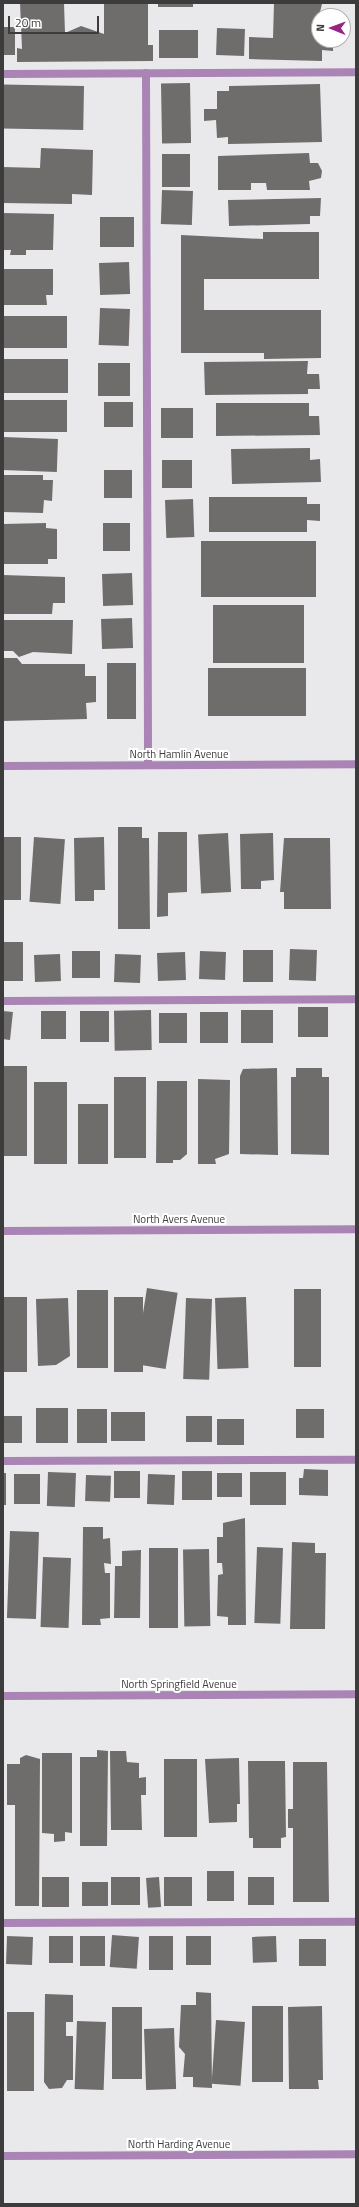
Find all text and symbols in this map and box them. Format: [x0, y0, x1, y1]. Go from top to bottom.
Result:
scale bar [10, 8, 101, 34]
north arrow [311, 8, 351, 48]
text: 20 m [15, 13, 41, 32]
text: N [312, 24, 328, 32]
street label: North Hamlin Avenue [130, 747, 228, 761]
street label: North Avers Avenue [133, 1212, 225, 1226]
street label: North Springfield Avenue [121, 1677, 237, 1691]
street label: North Harding Avenue [128, 2137, 230, 2151]

